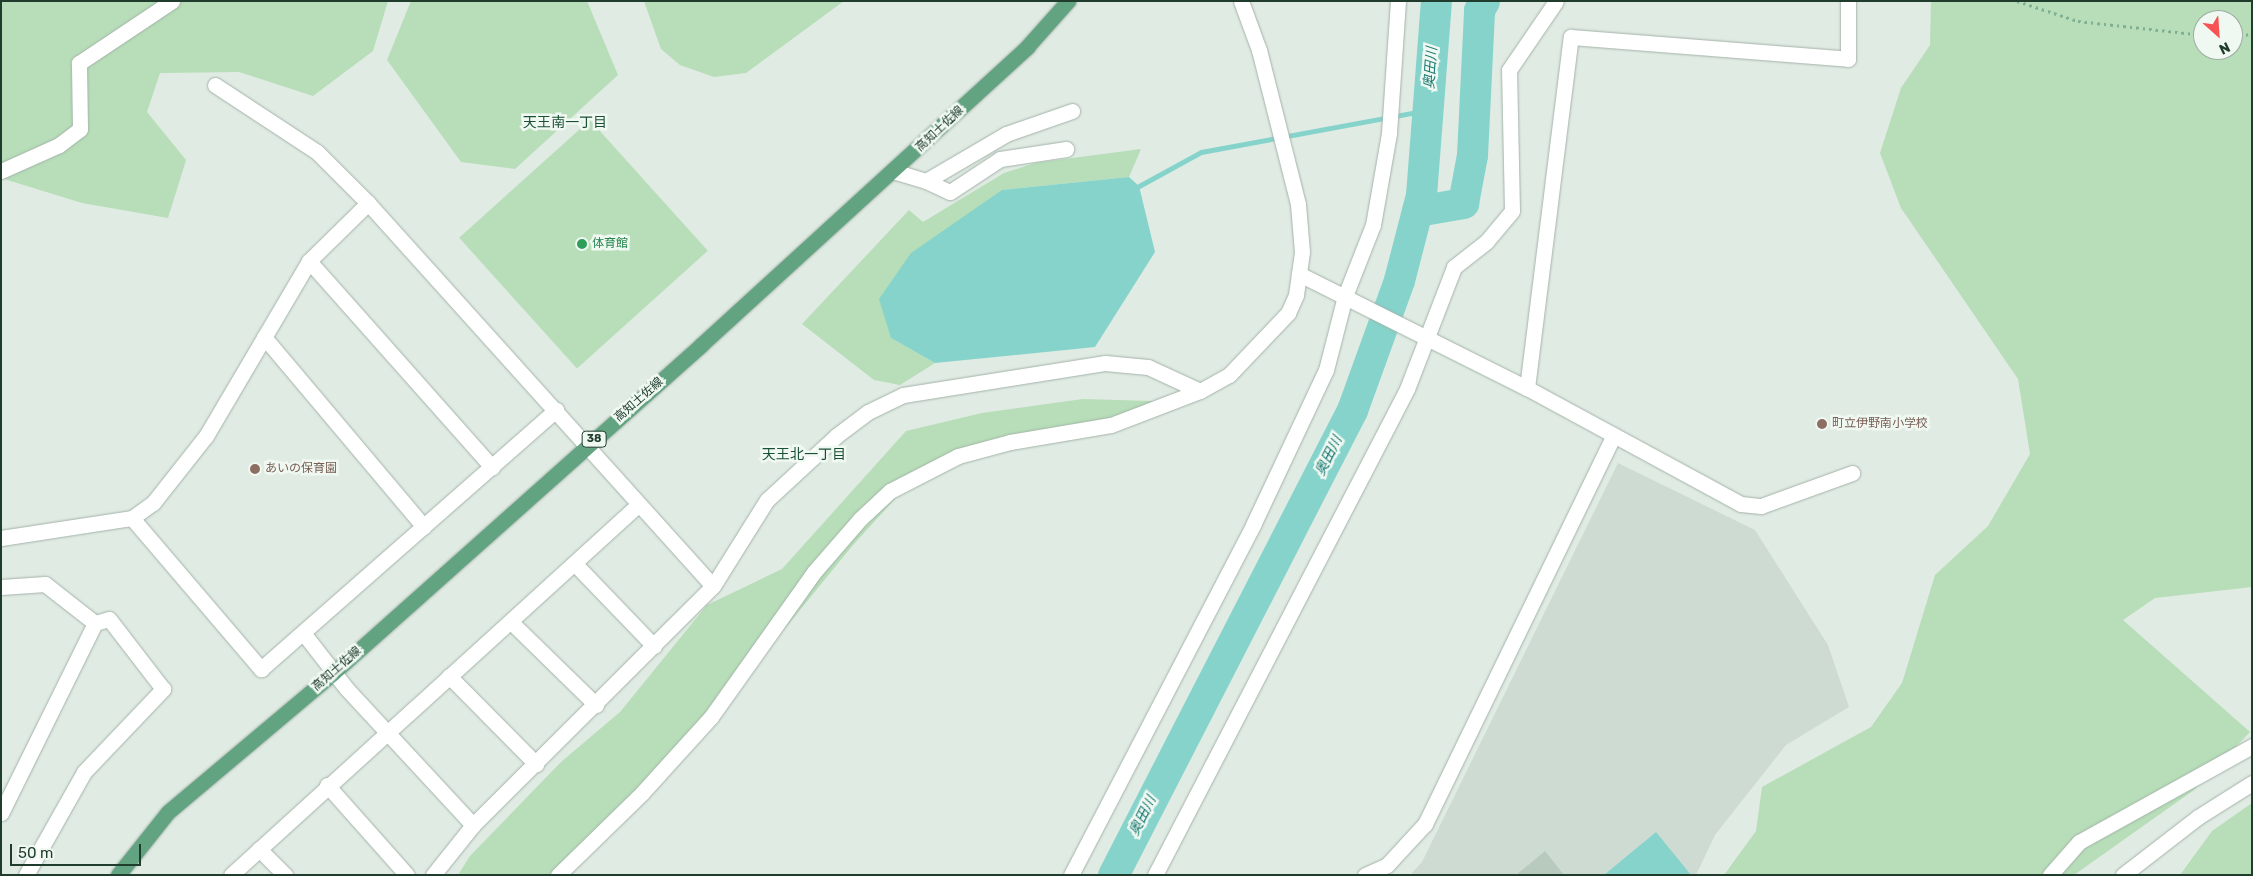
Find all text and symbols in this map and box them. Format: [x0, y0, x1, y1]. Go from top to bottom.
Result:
north arrow [2193, 10, 2243, 60]
text: N [2216, 38, 2233, 58]
water label: 奥田川 [1421, 46, 1441, 90]
street label: 高知土佐線 [913, 103, 967, 155]
district label: 天王南一丁目 [523, 115, 607, 131]
place label: 体育館 [592, 237, 628, 251]
marker: 体育館 [576, 238, 588, 250]
street label: 高知土佐線 [612, 375, 666, 425]
place label: 町立伊野南小学校 [1832, 417, 1928, 431]
marker: 町立伊野南小学校 [1816, 418, 1828, 430]
road number: 38 [582, 430, 606, 448]
water label: 奥田川 [1312, 433, 1346, 479]
district label: 天王北一丁目 [762, 447, 846, 463]
place label: あいの保育園 [265, 462, 337, 476]
marker: あいの保育園 [249, 463, 261, 475]
street label: 高知土佐線 [310, 644, 364, 694]
water label: 奥田川 [1126, 793, 1160, 839]
scale bar [12, 834, 144, 866]
text: 50 m [18, 844, 53, 862]

